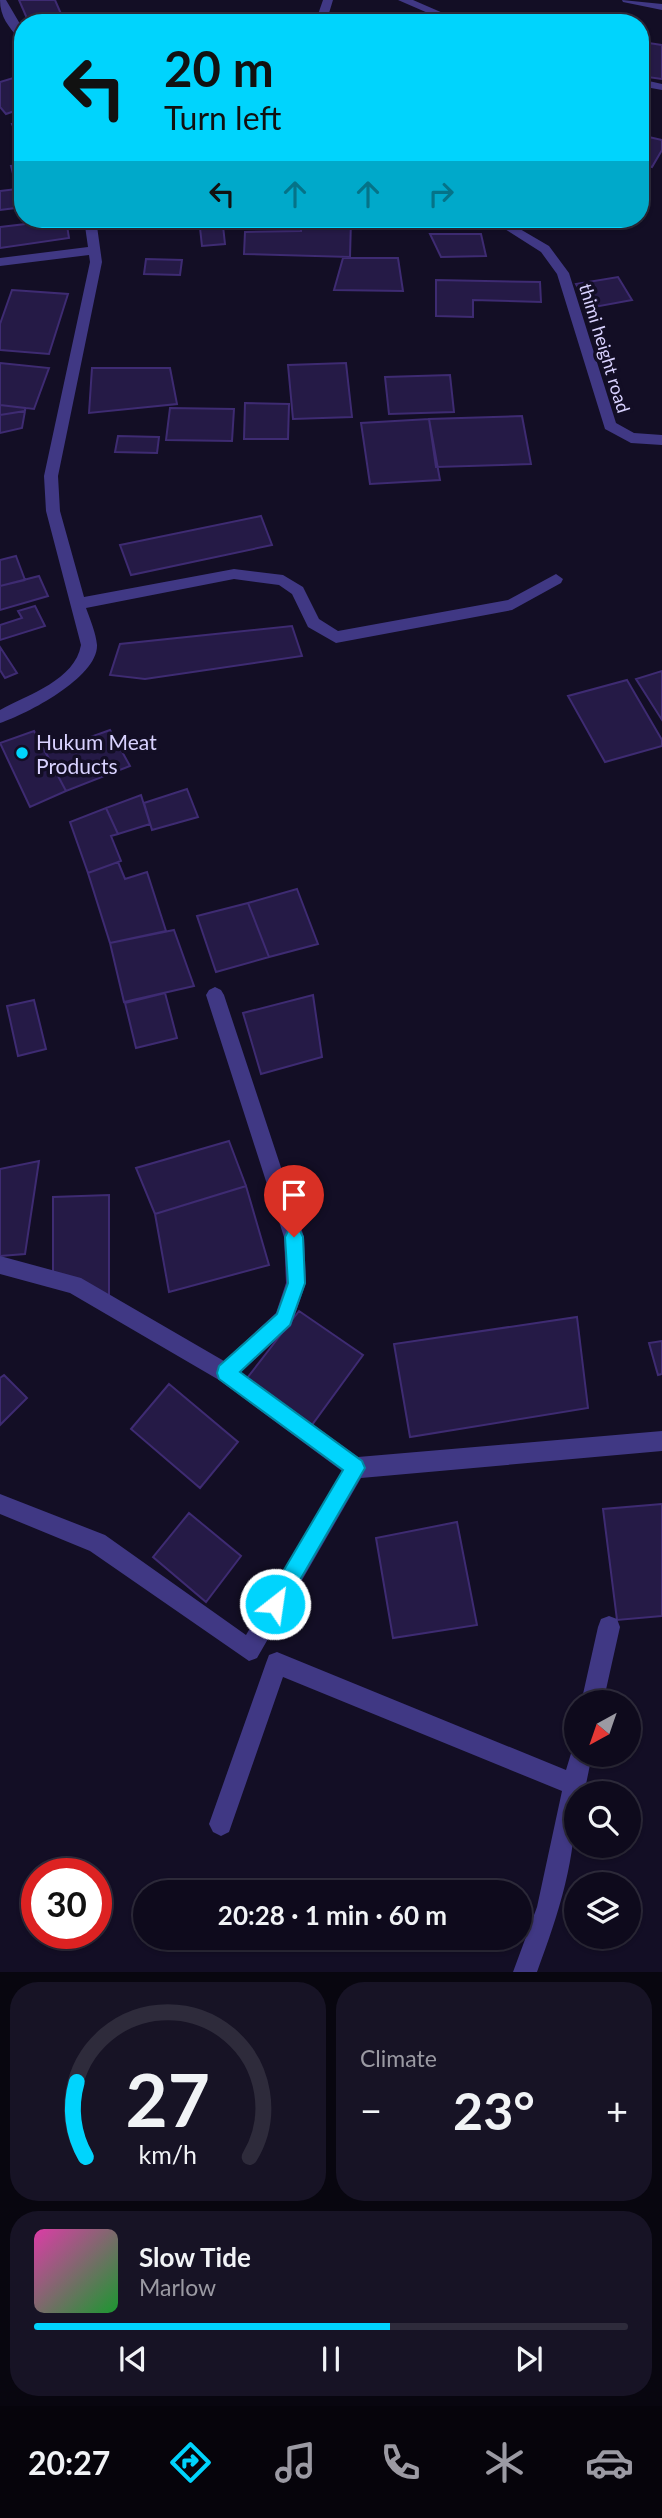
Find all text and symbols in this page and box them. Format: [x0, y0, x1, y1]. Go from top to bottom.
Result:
text: 20 m [164, 39, 274, 97]
icon: left [49, 42, 140, 133]
text: Turn left [164, 98, 281, 137]
icon: left [203, 175, 241, 213]
icon: ahead [276, 175, 314, 213]
icon: ahead [349, 175, 387, 213]
icon: right [422, 175, 460, 213]
street label: thimi height road [575, 281, 635, 415]
place label: Hukum Meat Products [36, 729, 157, 778]
marker: Hukum Meat Products [14, 745, 30, 761]
pin [264, 1165, 324, 1237]
icon: arrive [275, 1176, 313, 1214]
position arrow [238, 1567, 312, 1641]
north arrow [564, 1690, 640, 1768]
map controls [564, 1690, 641, 1949]
button: search [564, 1781, 641, 1858]
speed limit sign: 30 [21, 1858, 112, 1949]
button: layers [564, 1872, 641, 1949]
text: 20:28 · 1 min · 60 m [218, 1899, 447, 1931]
text: Climate [360, 2044, 437, 2072]
text: 27 [126, 2056, 210, 2144]
text: 23° [453, 2079, 535, 2141]
text: − [360, 2087, 382, 2133]
text: + [606, 2087, 628, 2133]
text: km/h [139, 2139, 197, 2169]
text: Slow Tide [139, 2241, 251, 2273]
text: Marlow [139, 2273, 216, 2301]
icon: previous [114, 2340, 152, 2378]
icon: pause [312, 2340, 350, 2378]
icon: next [510, 2340, 548, 2378]
icon: directions [166, 2438, 215, 2487]
icon: music [271, 2438, 320, 2487]
icon: phone [376, 2438, 425, 2487]
icon: climate [480, 2438, 529, 2487]
icon: car [585, 2438, 634, 2487]
text: 20:27 [28, 2443, 110, 2482]

